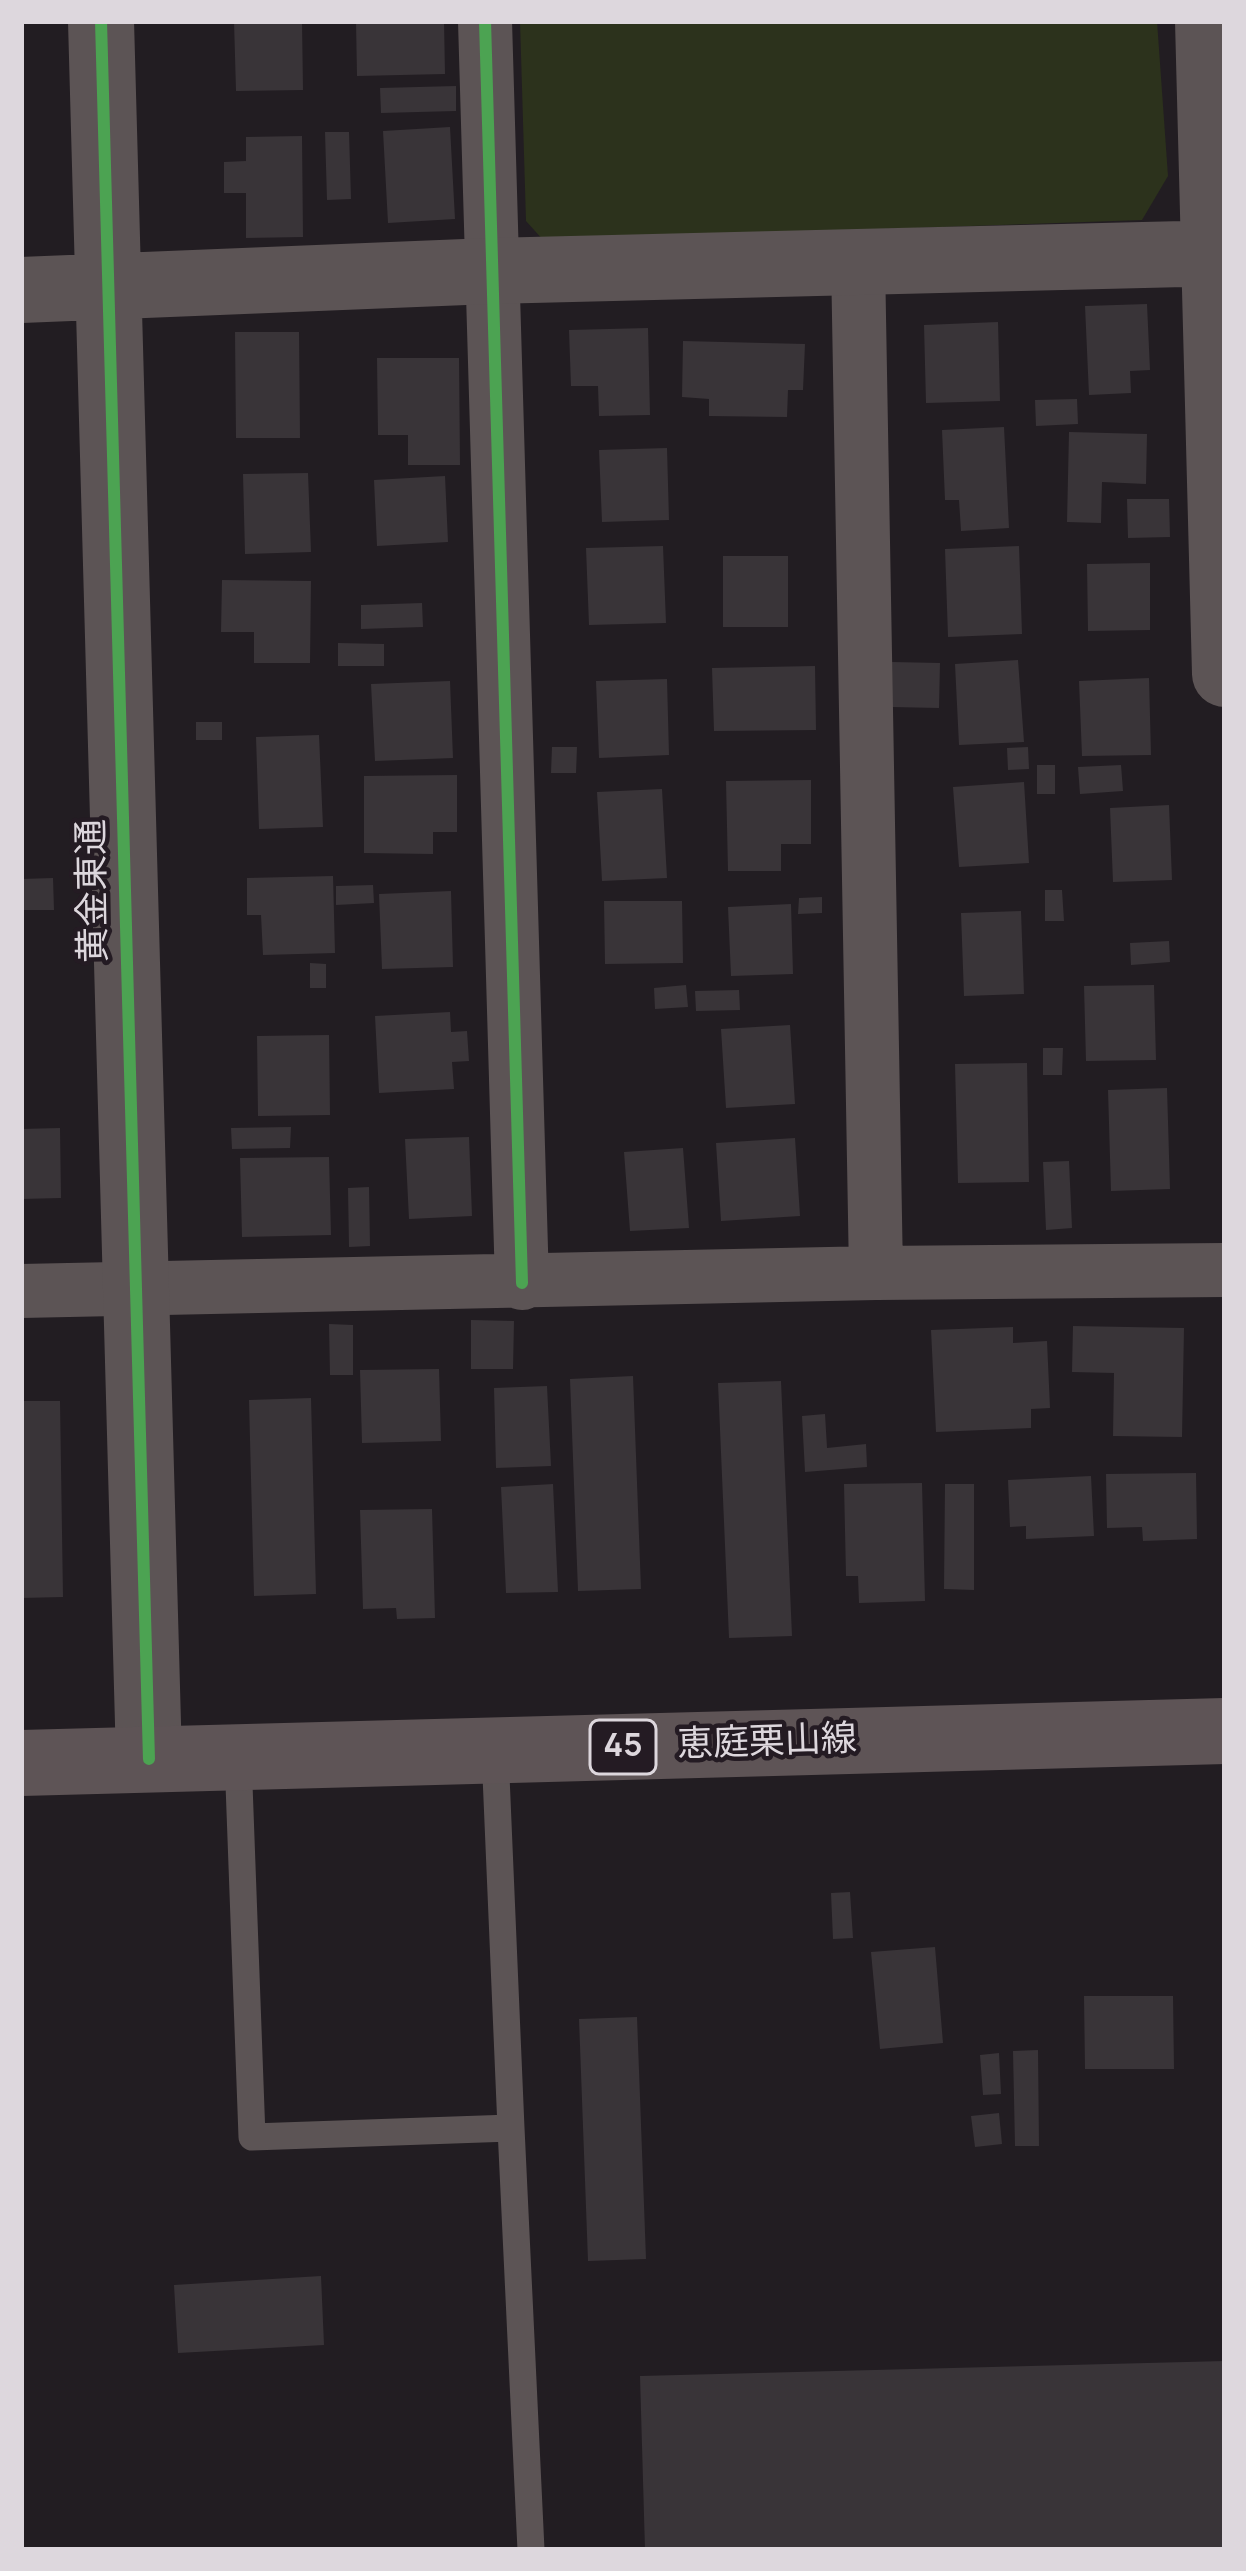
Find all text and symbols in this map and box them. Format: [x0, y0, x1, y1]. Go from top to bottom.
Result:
street label: 黄金東通 [71, 819, 117, 963]
street label: 恵庭栗山線 [676, 1718, 858, 1768]
road number: 45 [590, 1720, 656, 1774]

